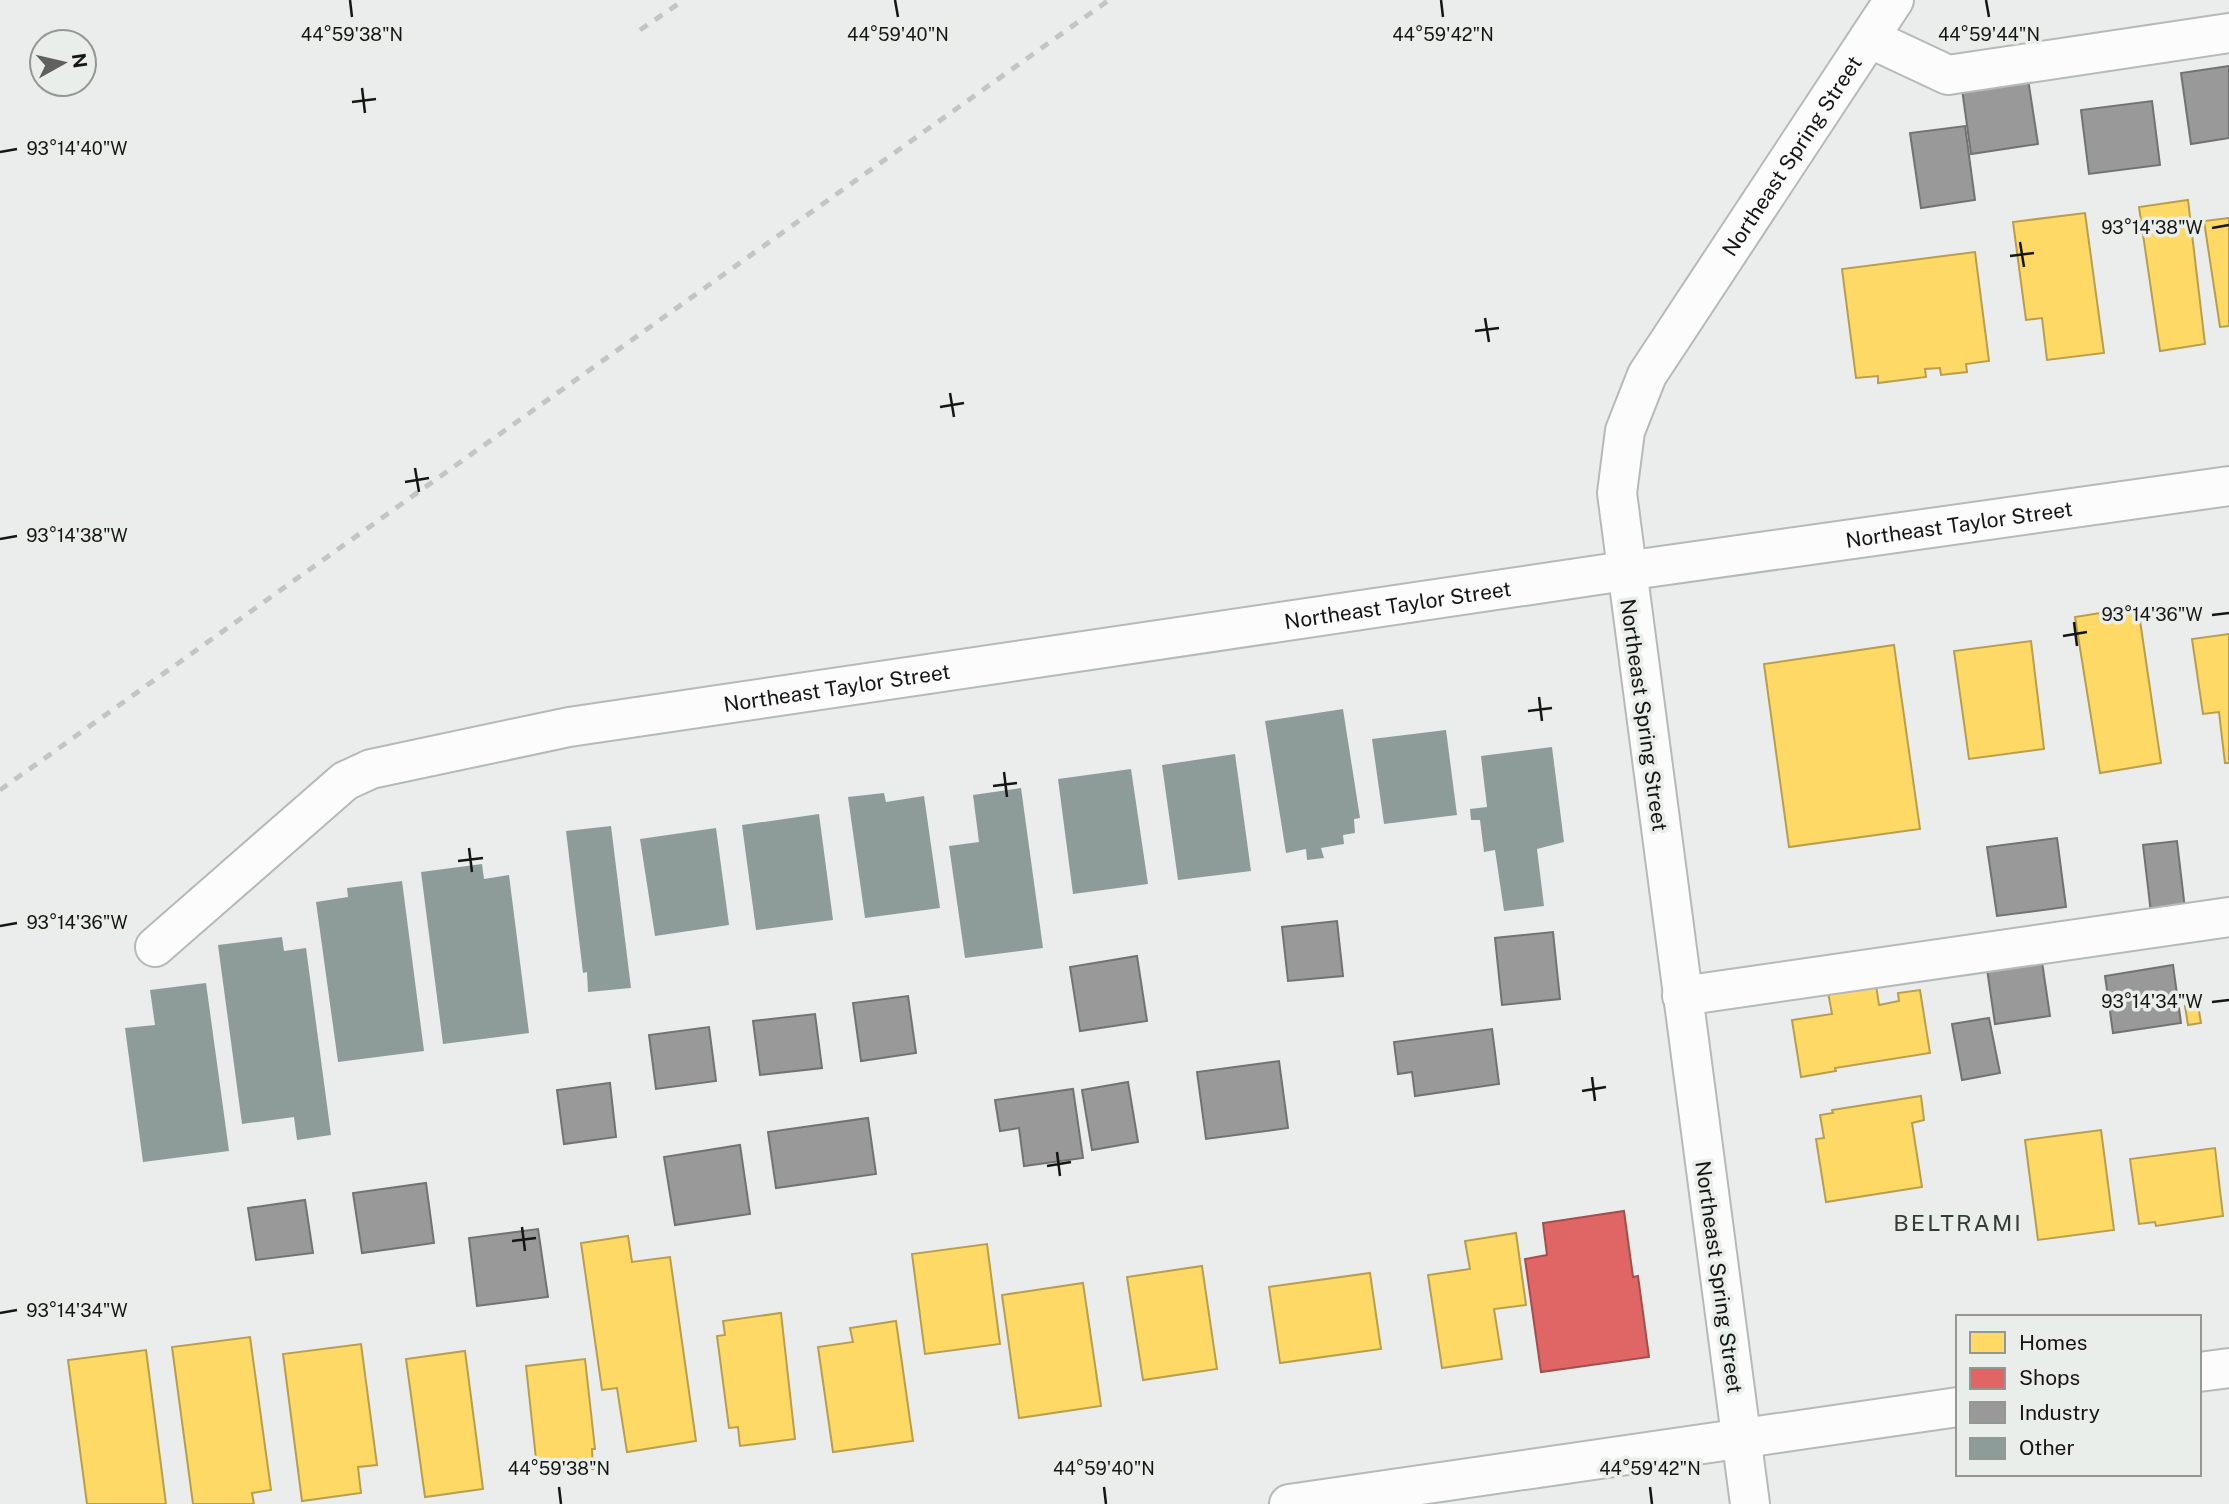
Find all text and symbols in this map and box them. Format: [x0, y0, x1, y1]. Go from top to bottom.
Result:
text: 44°59'38"N [301, 24, 403, 45]
text: 44°59'40"N [847, 24, 949, 45]
text: 44°59'42"N [1392, 24, 1494, 45]
text: 44°59'44"N [1938, 24, 2040, 45]
north arrow [28, 28, 98, 98]
street label: Northeast Spring Street [1716, 51, 1866, 261]
text: N [68, 52, 92, 70]
text: 93°14'40"W [26, 138, 128, 159]
text: 93°14'38"W [2101, 217, 2203, 238]
street label: Northeast Taylor Street [1844, 496, 2074, 552]
text: 93°14'38"W [26, 525, 128, 546]
street label: Northeast Taylor Street [1283, 575, 1513, 634]
street label: Northeast Spring Street [1615, 597, 1673, 833]
text: 93°14'36"W [2101, 604, 2203, 625]
street label: Northeast Taylor Street [722, 658, 952, 717]
text: 93°14'36"W [26, 912, 128, 933]
text: 93°14'34"W [2101, 991, 2203, 1012]
street label: Northeast Spring Street [1690, 1159, 1748, 1395]
district label: BELTRAMI [1893, 1209, 2023, 1236]
text: 93°14'34"W [26, 1300, 128, 1321]
legend [1956, 1315, 2201, 1476]
text: Homes [2019, 1330, 2087, 1355]
text: Shops [2019, 1365, 2080, 1390]
text: Industry [2019, 1400, 2100, 1425]
text: Other [2019, 1435, 2075, 1460]
text: 44°59'38"N [508, 1458, 610, 1479]
text: 44°59'40"N [1053, 1458, 1155, 1479]
text: 44°59'42"N [1599, 1458, 1701, 1479]

